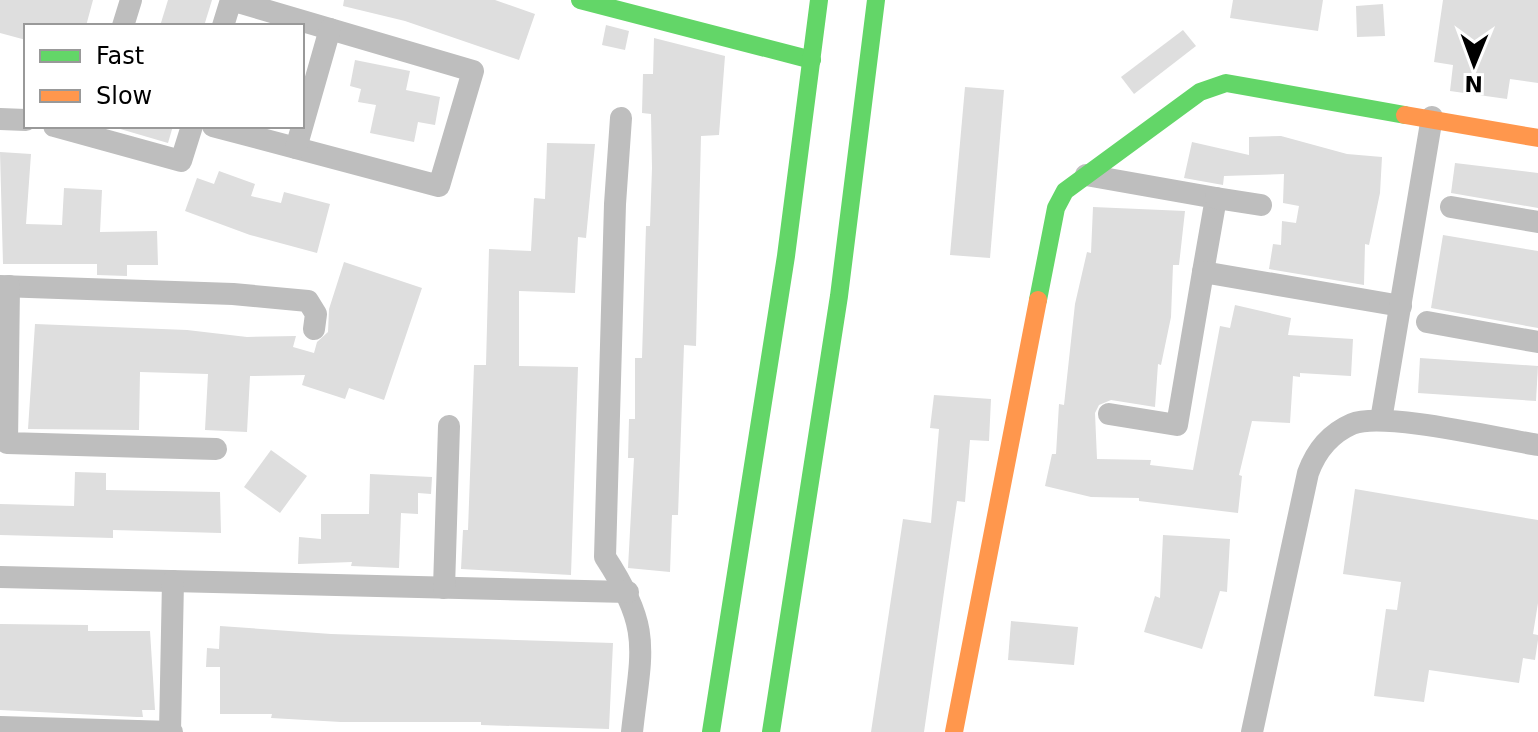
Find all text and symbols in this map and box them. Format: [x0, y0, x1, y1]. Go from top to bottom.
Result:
legend [24, 24, 304, 128]
north arrow [1434, 24, 1514, 104]
text: Fast [96, 42, 144, 70]
text: N [1464, 71, 1483, 96]
text: Slow [96, 82, 152, 110]

